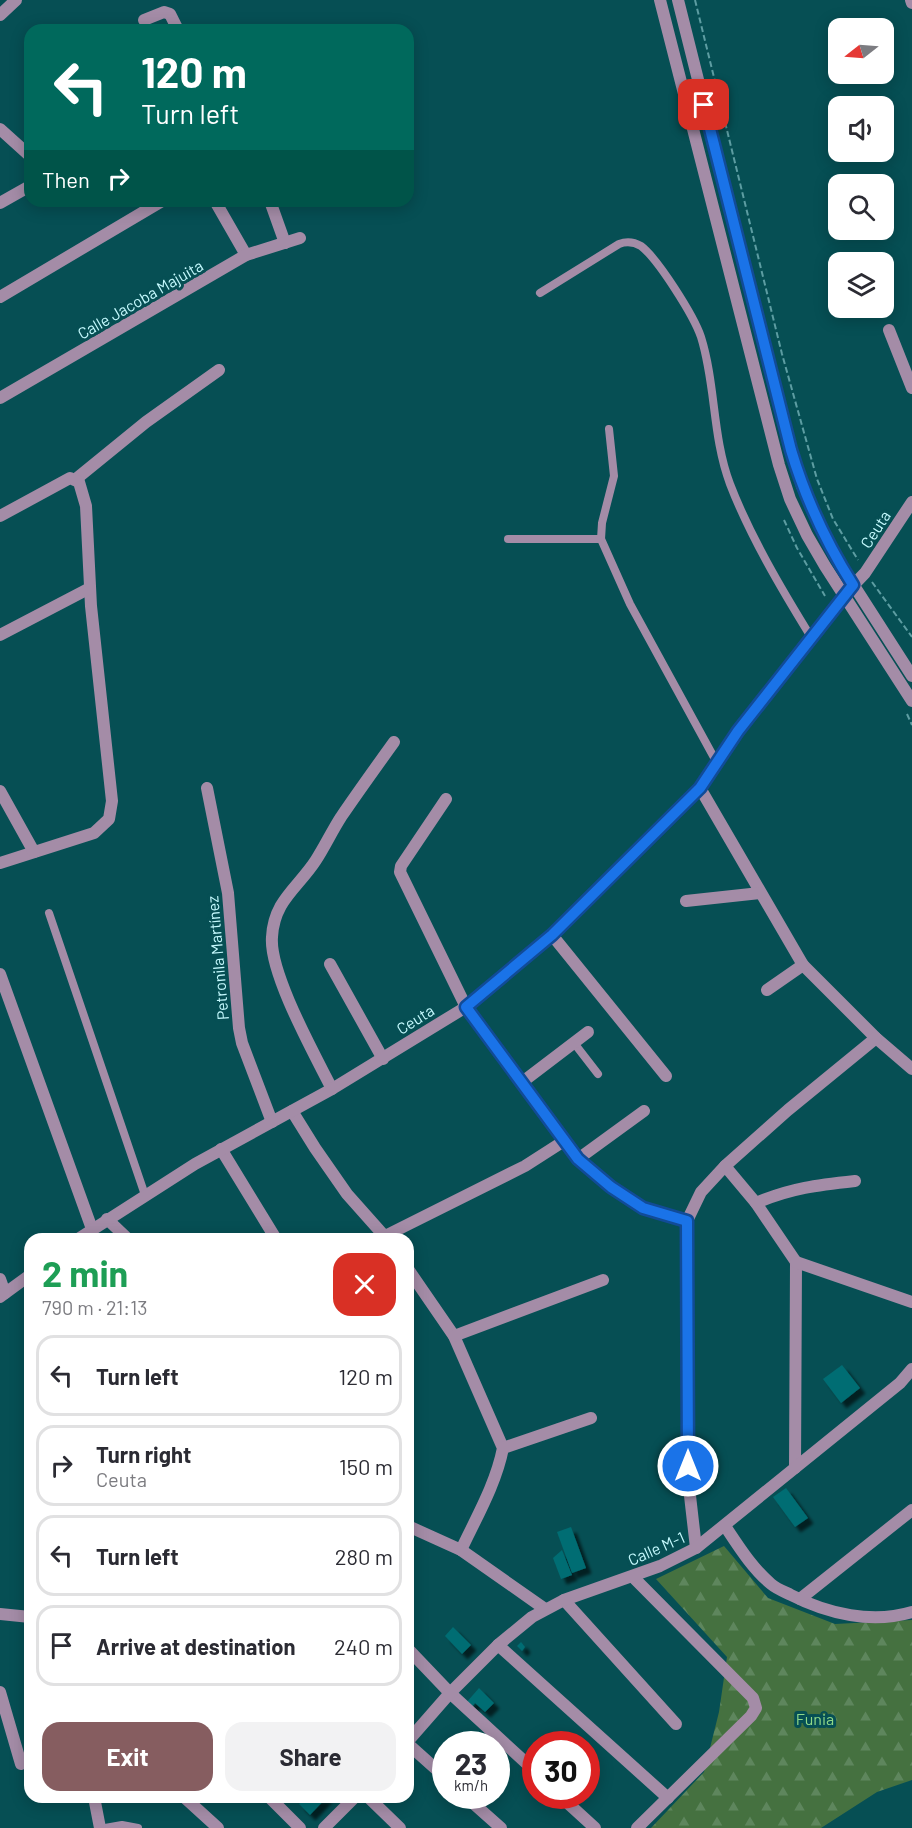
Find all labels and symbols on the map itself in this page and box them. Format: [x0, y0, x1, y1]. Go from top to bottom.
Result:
north arrow [828, 18, 894, 84]
pin [678, 79, 729, 130]
street label: Calle Jacoba Majuita [74, 255, 206, 343]
street label: Ceuta [856, 507, 894, 551]
street label: Petronila Martínez [202, 895, 232, 1021]
street label: Ceuta [393, 1000, 437, 1038]
position arrow [656, 1434, 720, 1498]
street label: Calle M-1 [625, 1527, 687, 1569]
park label: Funia [796, 1709, 834, 1728]
speed limit sign: 30 [522, 1731, 600, 1809]

